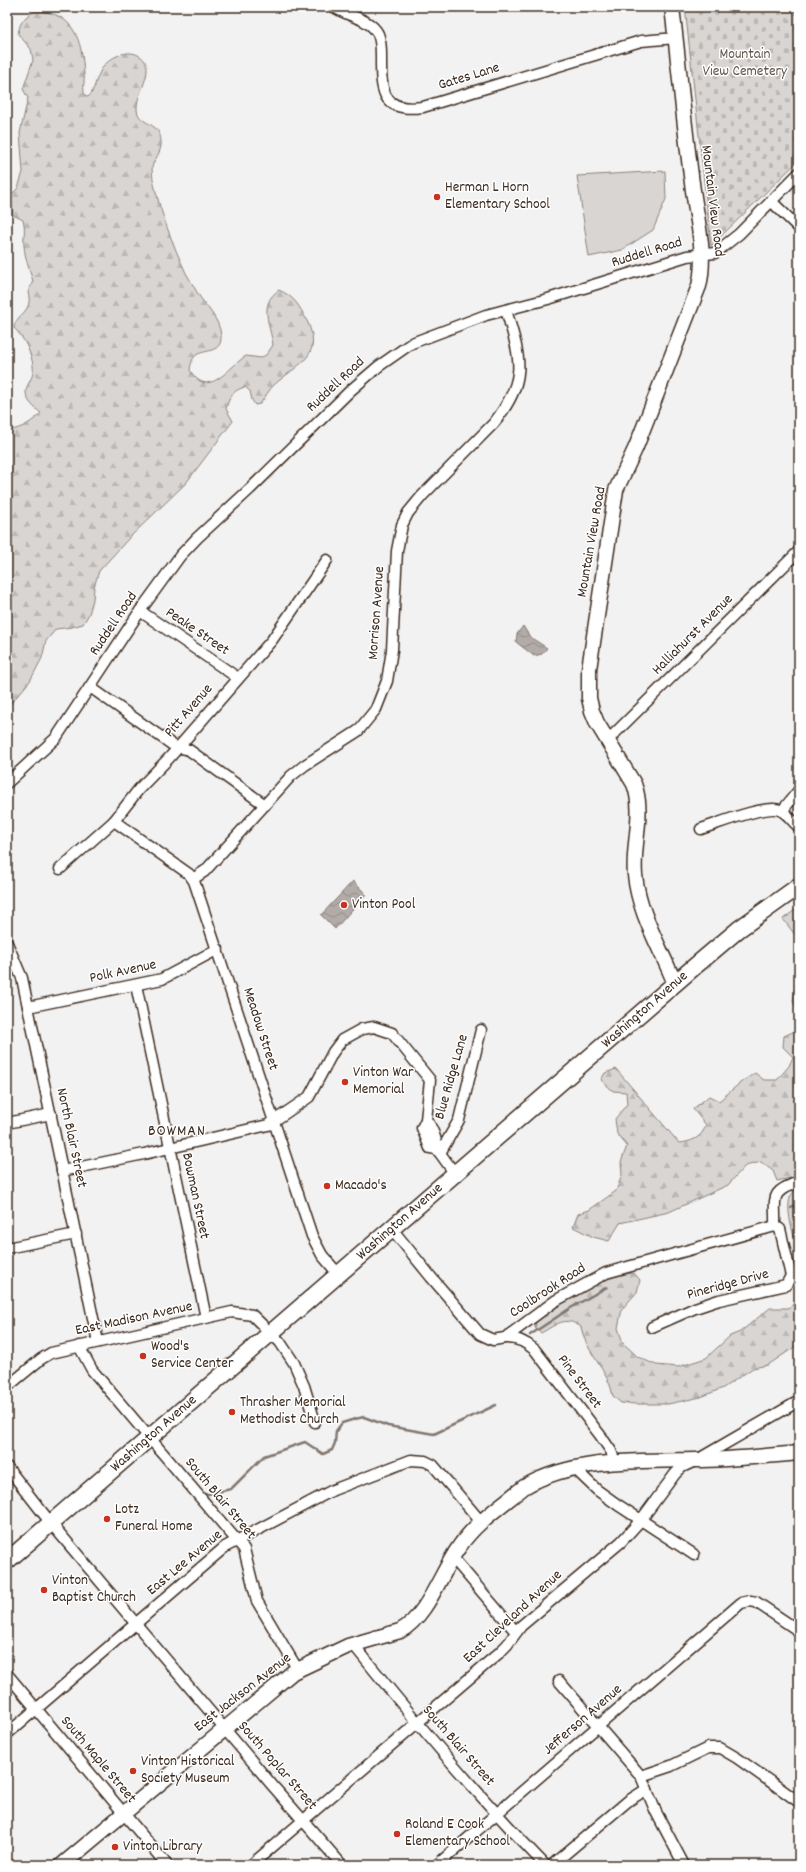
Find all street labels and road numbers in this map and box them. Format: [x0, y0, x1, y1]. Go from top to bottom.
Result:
street label: Gates Lane [436, 57, 503, 97]
street label: Mountain View Road [694, 144, 730, 258]
street label: Ruddell Road [609, 232, 685, 274]
street label: Ruddell Road [302, 352, 370, 418]
street label: Mountain View Road [571, 485, 613, 599]
street label: Morrison Avenue [363, 565, 391, 661]
street label: Ruddell Road [84, 588, 144, 660]
street label: Halliahurst Avenue [647, 589, 739, 681]
street label: Peake Street [161, 602, 234, 662]
street label: Pitt Avenue [159, 679, 219, 743]
street label: Polk Avenue [88, 954, 159, 990]
street label: Washington Avenue [597, 966, 694, 1054]
street label: Meadow Street [236, 985, 284, 1074]
street label: Blue Ridge Lane [429, 1031, 475, 1122]
street label: North Blair Street [50, 1086, 92, 1190]
street label: Bowman Street [175, 1151, 215, 1242]
street label: Washington Avenue [352, 1178, 449, 1266]
street label: Coolbrook Road [505, 1258, 591, 1324]
street label: Pineridge Drive [685, 1263, 772, 1306]
street label: East Madison Avenue [73, 1296, 195, 1342]
street label: Pine Street [551, 1350, 607, 1414]
street label: Washington Avenue [106, 1390, 203, 1478]
street label: South Blair Street [179, 1453, 261, 1545]
street label: East Lee Avenue [142, 1524, 228, 1601]
street label: East Cleveland Avenue [458, 1565, 568, 1669]
street label: East Jackson Avenue [190, 1648, 297, 1738]
street label: Jefferson Avenue [539, 1679, 628, 1761]
street label: South Blair Street [416, 1700, 500, 1792]
street label: South Maple Street [55, 1711, 142, 1809]
street label: South Poplar Street [232, 1716, 322, 1816]

